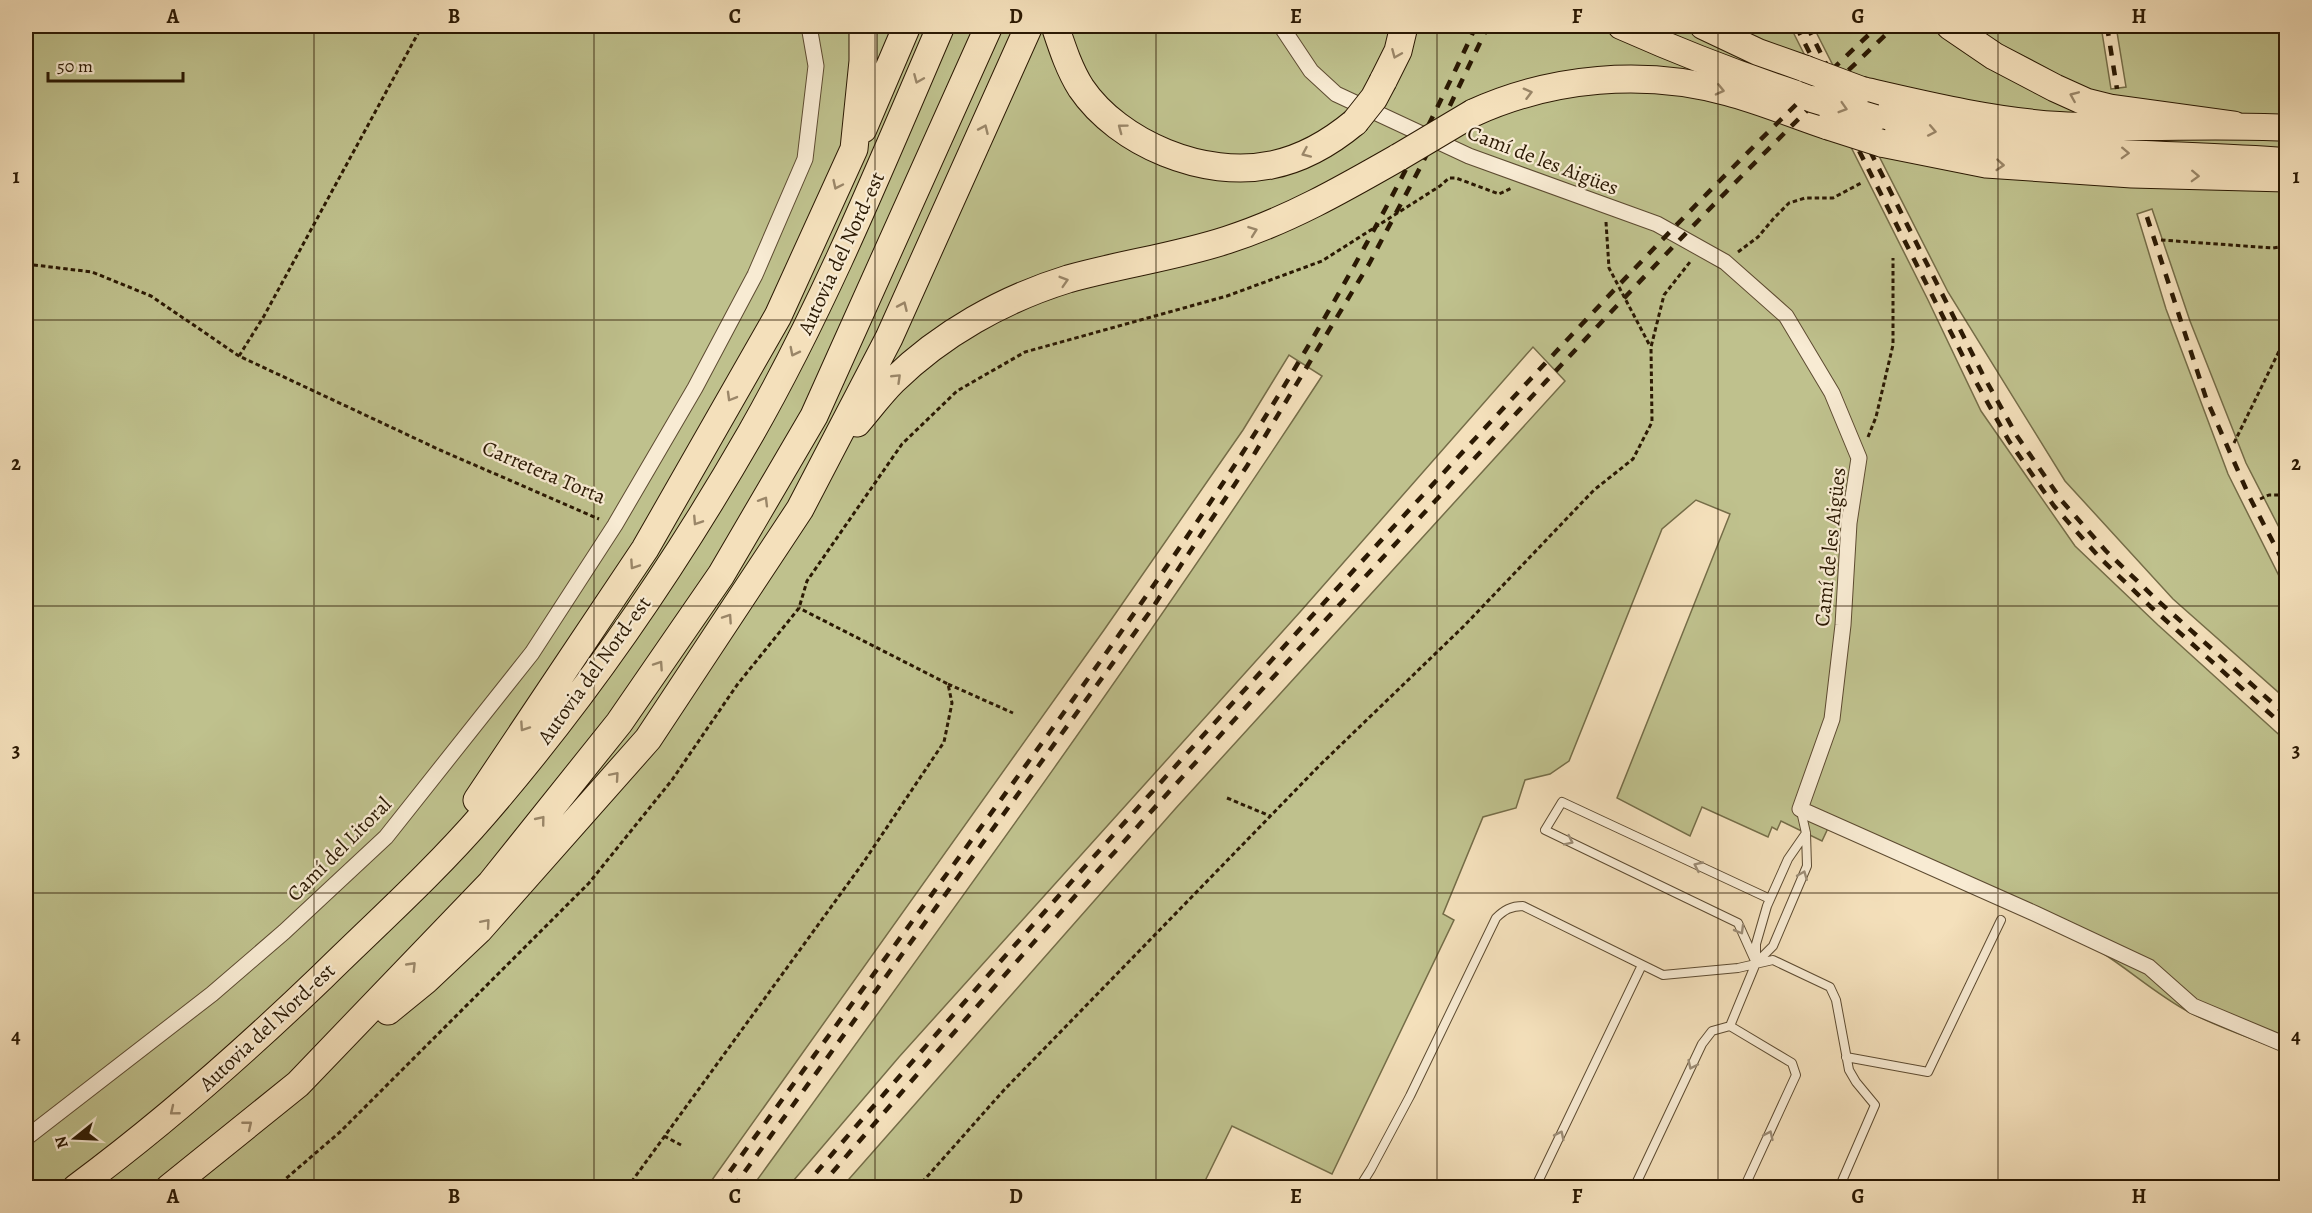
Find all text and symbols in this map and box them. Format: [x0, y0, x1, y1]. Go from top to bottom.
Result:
text: A [166, 3, 180, 30]
text: B [448, 3, 460, 30]
text: C [729, 3, 741, 30]
text: D [1009, 3, 1023, 30]
text: E [1290, 3, 1302, 30]
text: F [1572, 3, 1583, 30]
text: G [1851, 3, 1865, 30]
text: H [2132, 3, 2147, 30]
scale bar [48, 45, 183, 83]
one-way arrow [1391, 48, 1403, 59]
text: 50 m [57, 54, 93, 78]
one-way arrow [914, 73, 926, 84]
one-way arrow [1715, 83, 1725, 96]
one-way arrow [1522, 88, 1532, 100]
one-way arrow [2069, 92, 2080, 104]
one-way arrow [1837, 101, 1848, 114]
street label: Camí de les Aigües [1463, 118, 1623, 202]
one-way arrow [976, 124, 988, 135]
one-way arrow [1118, 124, 1129, 135]
one-way arrow [1927, 124, 1937, 137]
one-way arrow [1301, 146, 1312, 158]
one-way arrow [2121, 146, 2130, 159]
one-way arrow [1996, 158, 2005, 171]
text: 1 [12, 163, 20, 190]
text: 1 [2292, 163, 2300, 190]
street label: Autovia del Nord-est [791, 167, 891, 340]
one-way arrow [2190, 170, 2199, 182]
one-way arrow [833, 178, 845, 189]
one-way arrow [1247, 226, 1258, 239]
one-way arrow [1058, 276, 1069, 288]
one-way arrow [896, 302, 908, 313]
one-way arrow [790, 346, 802, 357]
one-way arrow [890, 374, 901, 385]
one-way arrow [727, 391, 739, 401]
street label: Carretera Torta [478, 433, 610, 511]
text: 2 [11, 450, 21, 477]
text: 2 [2291, 450, 2301, 477]
street label: Camí de les Aigües [1808, 466, 1852, 628]
one-way arrow [757, 497, 769, 507]
one-way arrow [693, 514, 704, 525]
one-way arrow [630, 559, 641, 570]
street label: Autovia del Nord-est [530, 590, 657, 750]
one-way arrow [721, 614, 732, 625]
one-way arrow [652, 661, 663, 672]
one-way arrow [520, 721, 532, 731]
text: 3 [12, 737, 20, 764]
text: 3 [2292, 737, 2300, 764]
one-way arrow [608, 772, 619, 783]
street label: Camí del Litoral [281, 791, 397, 907]
one-way arrow [534, 816, 545, 827]
one-way arrow [1562, 834, 1573, 845]
one-way arrow [1694, 861, 1705, 873]
one-way arrow [1796, 871, 1808, 882]
one-way arrow [479, 919, 490, 930]
one-way arrow [1733, 924, 1744, 934]
street label: Autovia del Nord-est [192, 957, 341, 1098]
one-way arrow [404, 962, 415, 973]
text: 4 [11, 1023, 21, 1050]
text: 4 [2291, 1023, 2301, 1050]
one-way arrow [1688, 1059, 1700, 1070]
one-way arrow [170, 1104, 181, 1115]
north arrow [45, 1108, 105, 1168]
one-way arrow [241, 1121, 252, 1132]
one-way arrow [1553, 1130, 1565, 1141]
one-way arrow [1762, 1130, 1774, 1141]
text: N [49, 1133, 74, 1151]
text: A [166, 1183, 180, 1210]
text: B [448, 1183, 460, 1210]
text: C [729, 1183, 741, 1210]
text: D [1009, 1183, 1023, 1210]
text: E [1290, 1183, 1302, 1210]
text: F [1572, 1183, 1583, 1210]
text: G [1851, 1183, 1865, 1210]
text: H [2132, 1183, 2147, 1210]

